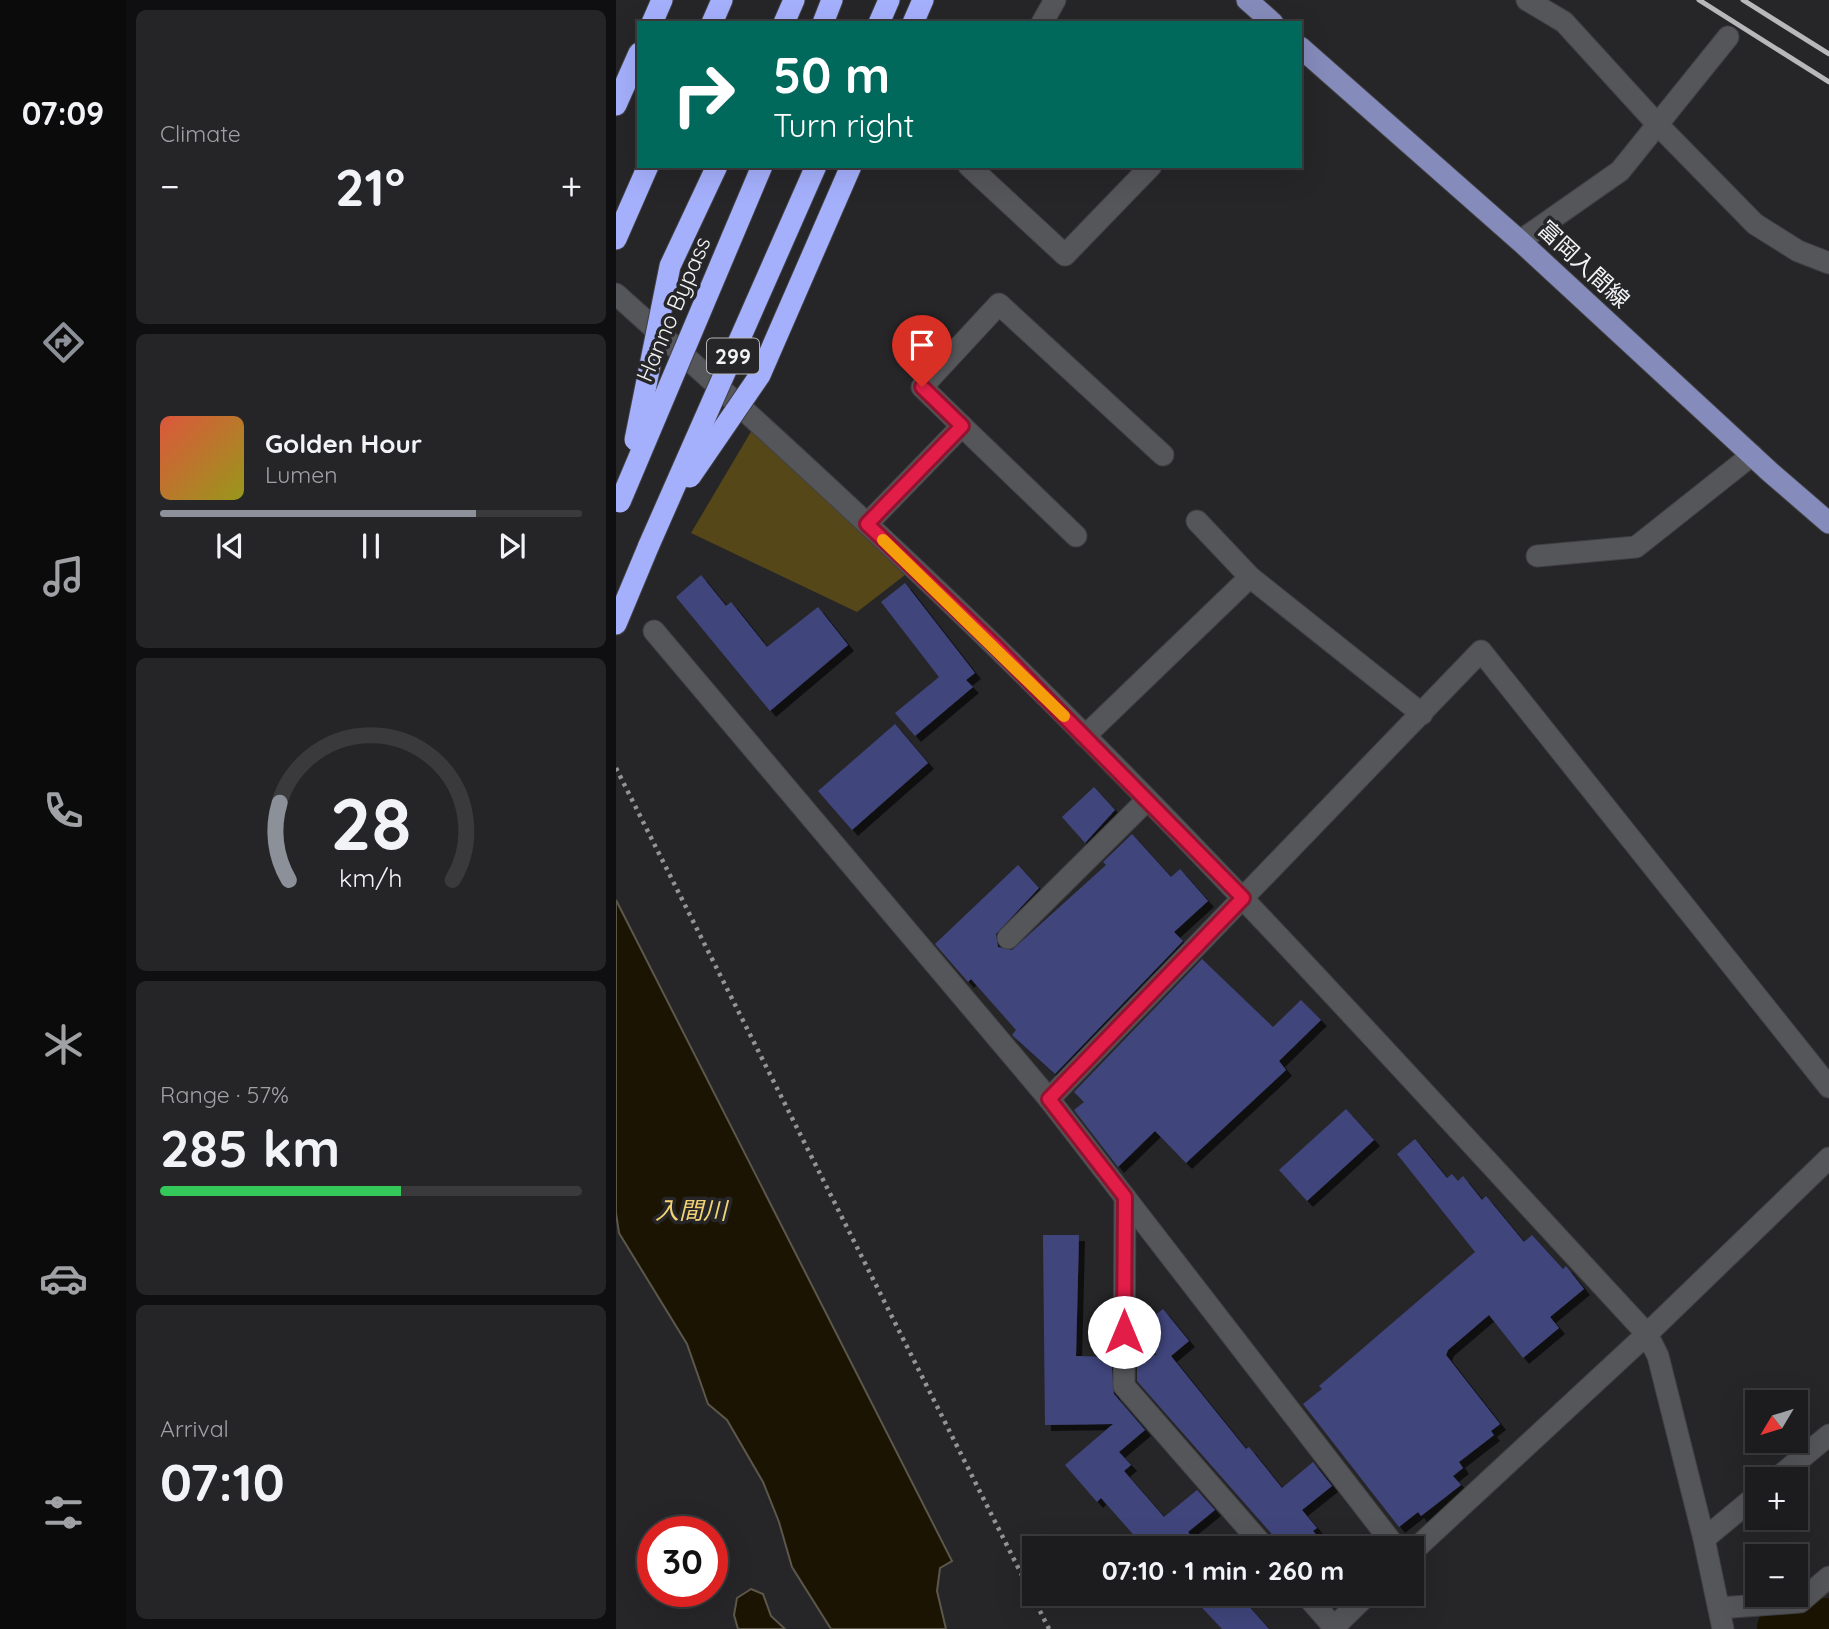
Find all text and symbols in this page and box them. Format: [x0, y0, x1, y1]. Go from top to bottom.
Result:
text: 50 m [773, 44, 890, 105]
icon: right [658, 49, 749, 140]
text: 07:09 [22, 93, 104, 133]
text: Turn right [773, 105, 914, 145]
text: Climate [160, 119, 241, 148]
text: 21° [335, 154, 405, 219]
text: − [160, 162, 180, 210]
text: + [561, 162, 582, 210]
street label: 富岡入間線 [1532, 214, 1636, 314]
street label: Hanno Bypass [629, 232, 717, 386]
pin [892, 315, 952, 387]
icon: directions [39, 318, 88, 367]
icon: arrive [903, 326, 941, 364]
road number: 299 [707, 338, 759, 374]
text: Golden Hour [265, 427, 422, 460]
text: Lumen [265, 460, 338, 489]
icon: previous [211, 527, 249, 565]
icon: pause [352, 527, 390, 565]
icon: next [493, 527, 531, 565]
icon: music [39, 552, 88, 601]
text: 28 [330, 778, 412, 869]
icon: phone [39, 786, 88, 835]
text: km/h [339, 862, 403, 893]
icon: climate [39, 1020, 88, 1069]
text: Range · 57% [160, 1080, 289, 1109]
text: 285 km [160, 1115, 340, 1180]
water label: 入間川 [655, 1195, 730, 1225]
icon: car [39, 1254, 88, 1303]
position arrow [1087, 1295, 1161, 1369]
north arrow [1745, 1390, 1808, 1452]
map controls [1745, 1390, 1808, 1607]
text: Arrival [160, 1414, 229, 1443]
text: 07:10 [160, 1449, 285, 1514]
button: + [1745, 1467, 1808, 1530]
icon: filters [39, 1488, 88, 1537]
speed limit sign: 30 [637, 1516, 728, 1607]
button: − [1745, 1544, 1808, 1607]
text: 07:10 · 1 min · 260 m [1102, 1554, 1344, 1587]

